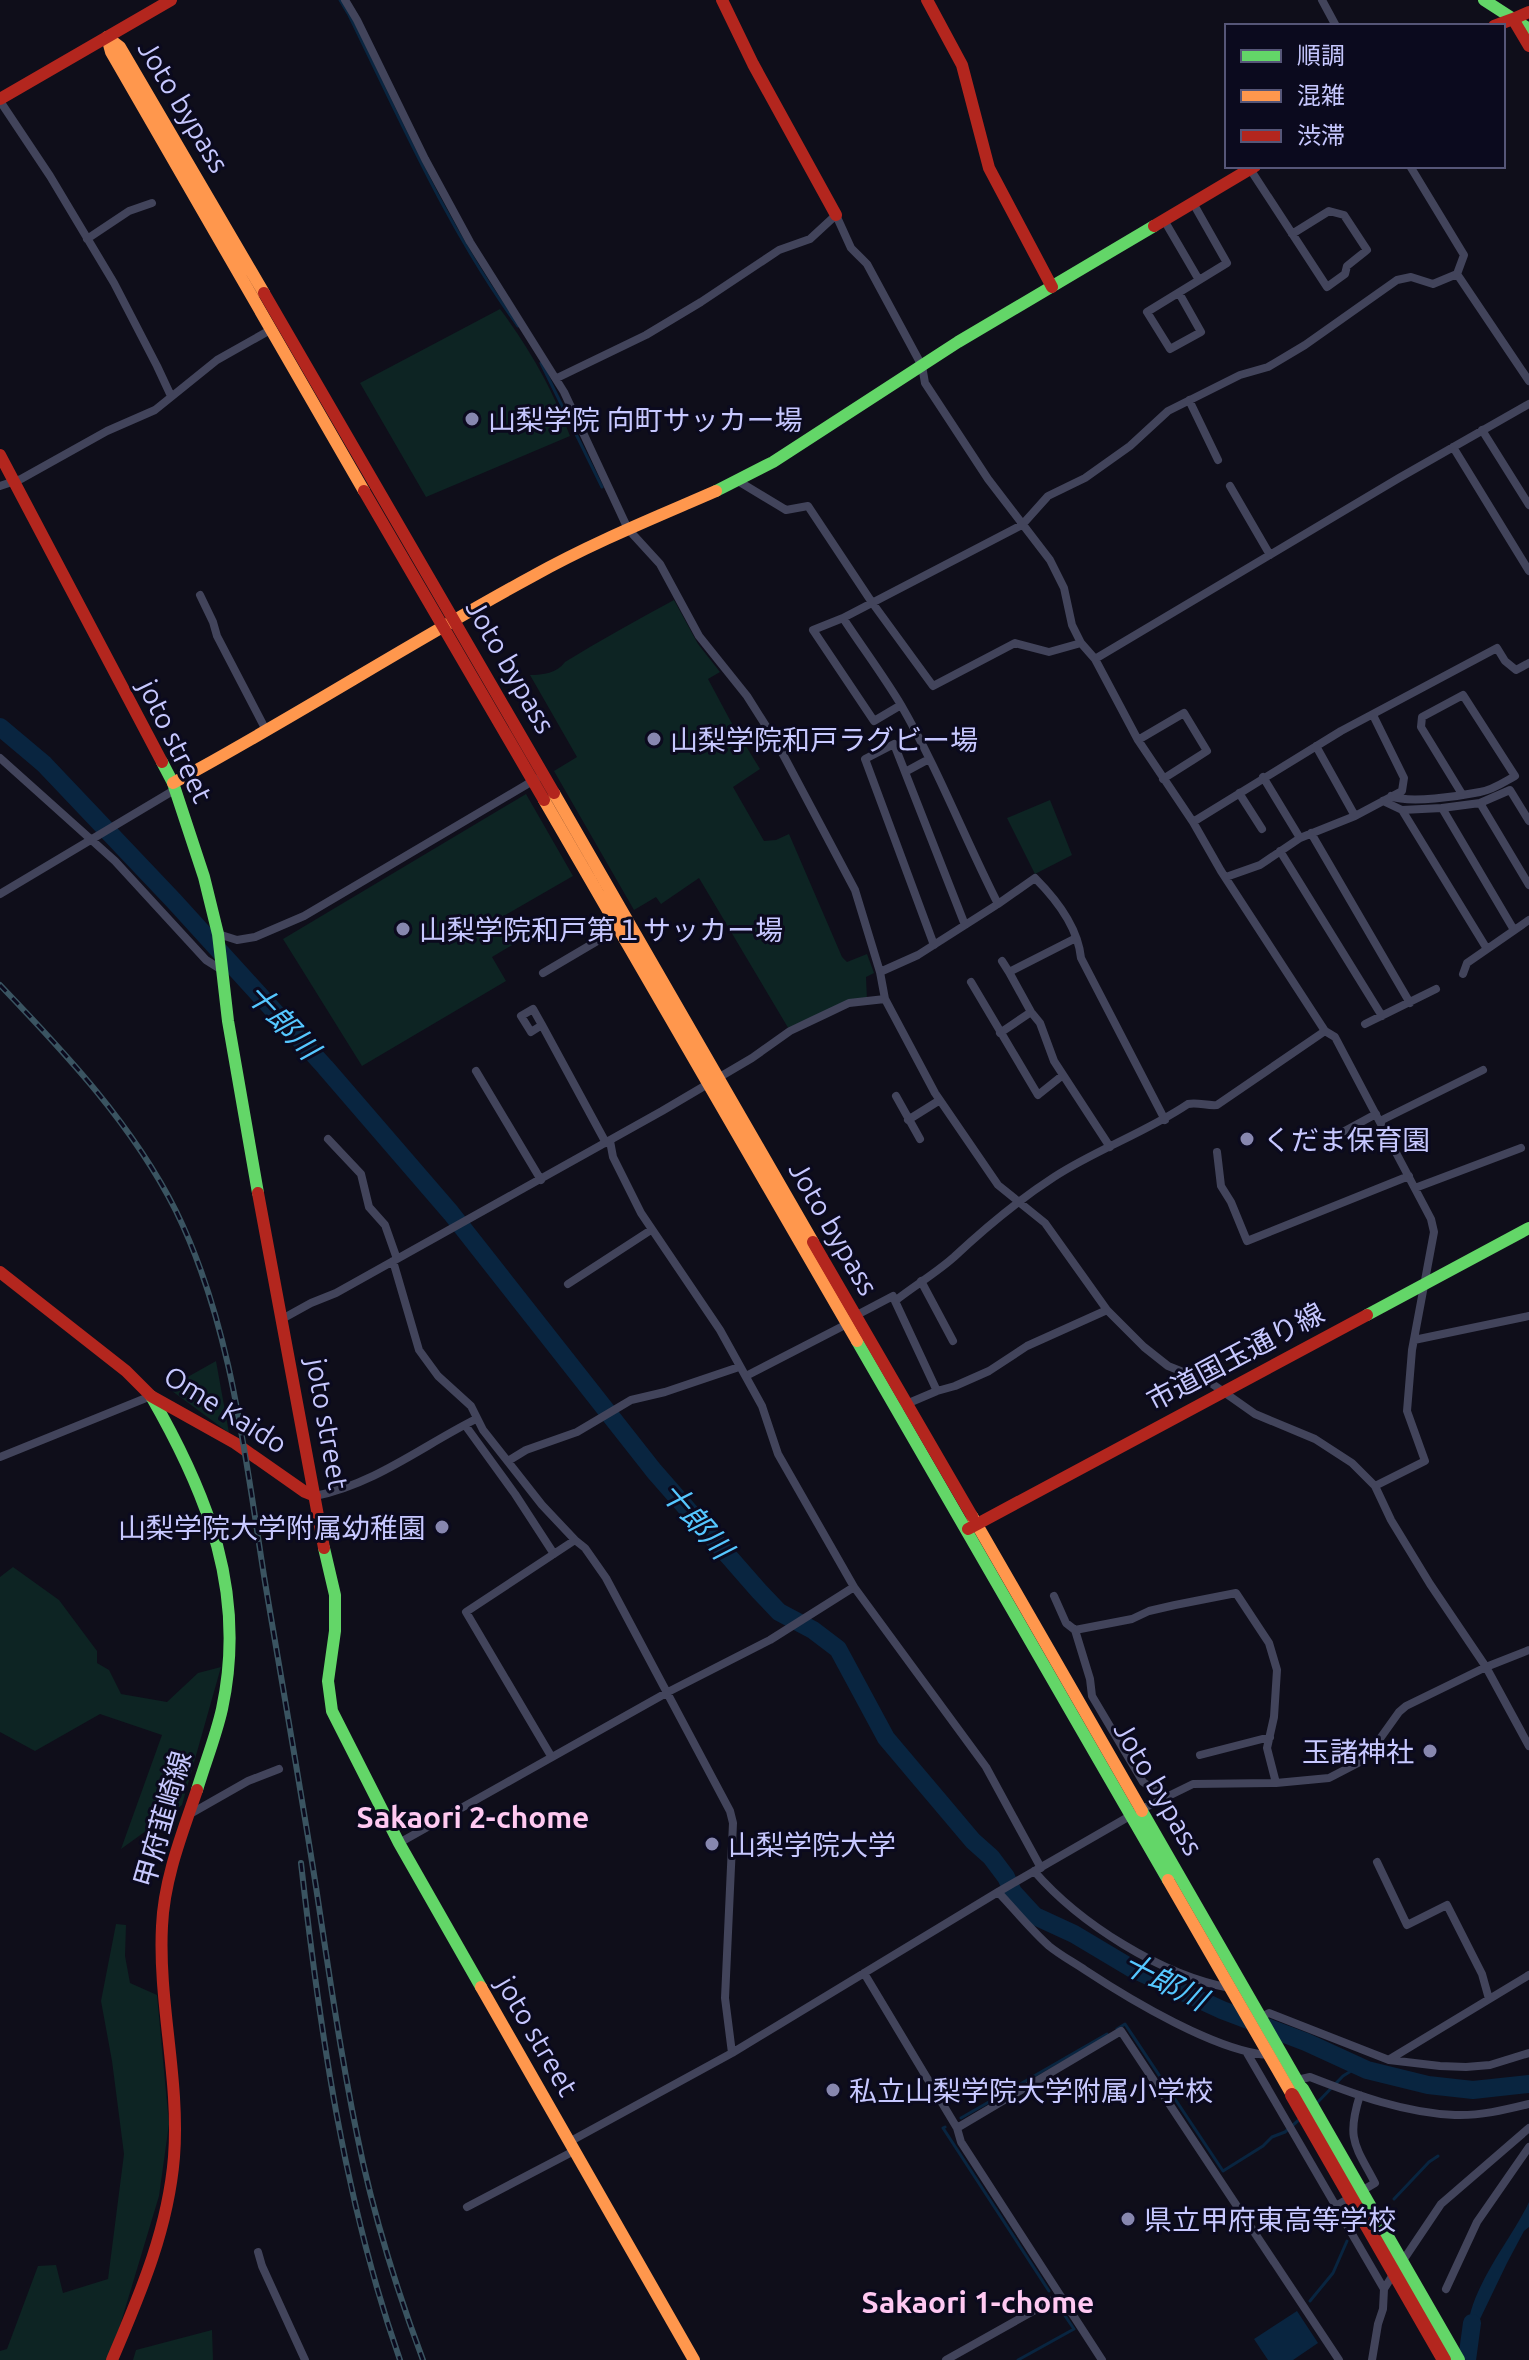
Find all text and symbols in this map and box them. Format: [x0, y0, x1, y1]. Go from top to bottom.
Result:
legend [1225, 24, 1505, 168]
street label: Joto bypass [132, 34, 236, 178]
text: 順調 [1297, 42, 1345, 69]
text: 混雑 [1297, 82, 1345, 109]
text: 渋滞 [1297, 122, 1345, 149]
place label: 山梨学院 向町サッカー場 [488, 404, 802, 435]
marker: 山梨学院 向町サッカー場 [463, 410, 481, 428]
street label: Joto bypass [460, 594, 562, 738]
street label: joto street [132, 673, 219, 807]
place label: 山梨学院和戸ラグビー場 [670, 724, 978, 755]
marker: 山梨学院和戸ラグビー場 [645, 730, 663, 748]
place label: 山梨学院和戸第１サッカー場 [419, 914, 783, 945]
marker: 山梨学院和戸第１サッカー場 [394, 920, 412, 938]
water label: 十郎川 [240, 976, 328, 1068]
place label: くだま保育園 [1263, 1124, 1430, 1155]
marker: くだま保育園 [1238, 1130, 1256, 1148]
street label: Joto bypass [783, 1156, 885, 1300]
street label: 市道国玉通り線 [1141, 1296, 1329, 1416]
street label: joto street [301, 1354, 355, 1492]
street label: Ome Kaido [159, 1359, 293, 1459]
water label: 十郎川 [655, 1475, 741, 1567]
place label: 山梨学院大学附属幼稚園 [118, 1512, 426, 1543]
marker: 山梨学院大学附属幼稚園 [433, 1518, 451, 1536]
street label: Joto bypass [1108, 1716, 1210, 1860]
place label: 玉諸神社 [1302, 1736, 1414, 1767]
marker: 玉諸神社 [1421, 1742, 1439, 1760]
street label: 甲府韮崎線 [128, 1747, 196, 1891]
district label: Sakaori 2-chome [357, 1800, 589, 1834]
place label: 山梨学院大学 [728, 1829, 896, 1860]
marker: 山梨学院大学 [703, 1835, 721, 1853]
water label: 十郎川 [1117, 1945, 1215, 2018]
street label: joto street [490, 1969, 585, 2101]
place label: 私立山梨学院大学附属小学校 [849, 2075, 1213, 2106]
marker: 私立山梨学院大学附属小学校 [824, 2081, 842, 2099]
place label: 県立甲府東高等学校 [1144, 2204, 1396, 2235]
marker: 県立甲府東高等学校 [1119, 2210, 1137, 2228]
district label: Sakaori 1-chome [862, 2285, 1094, 2319]

